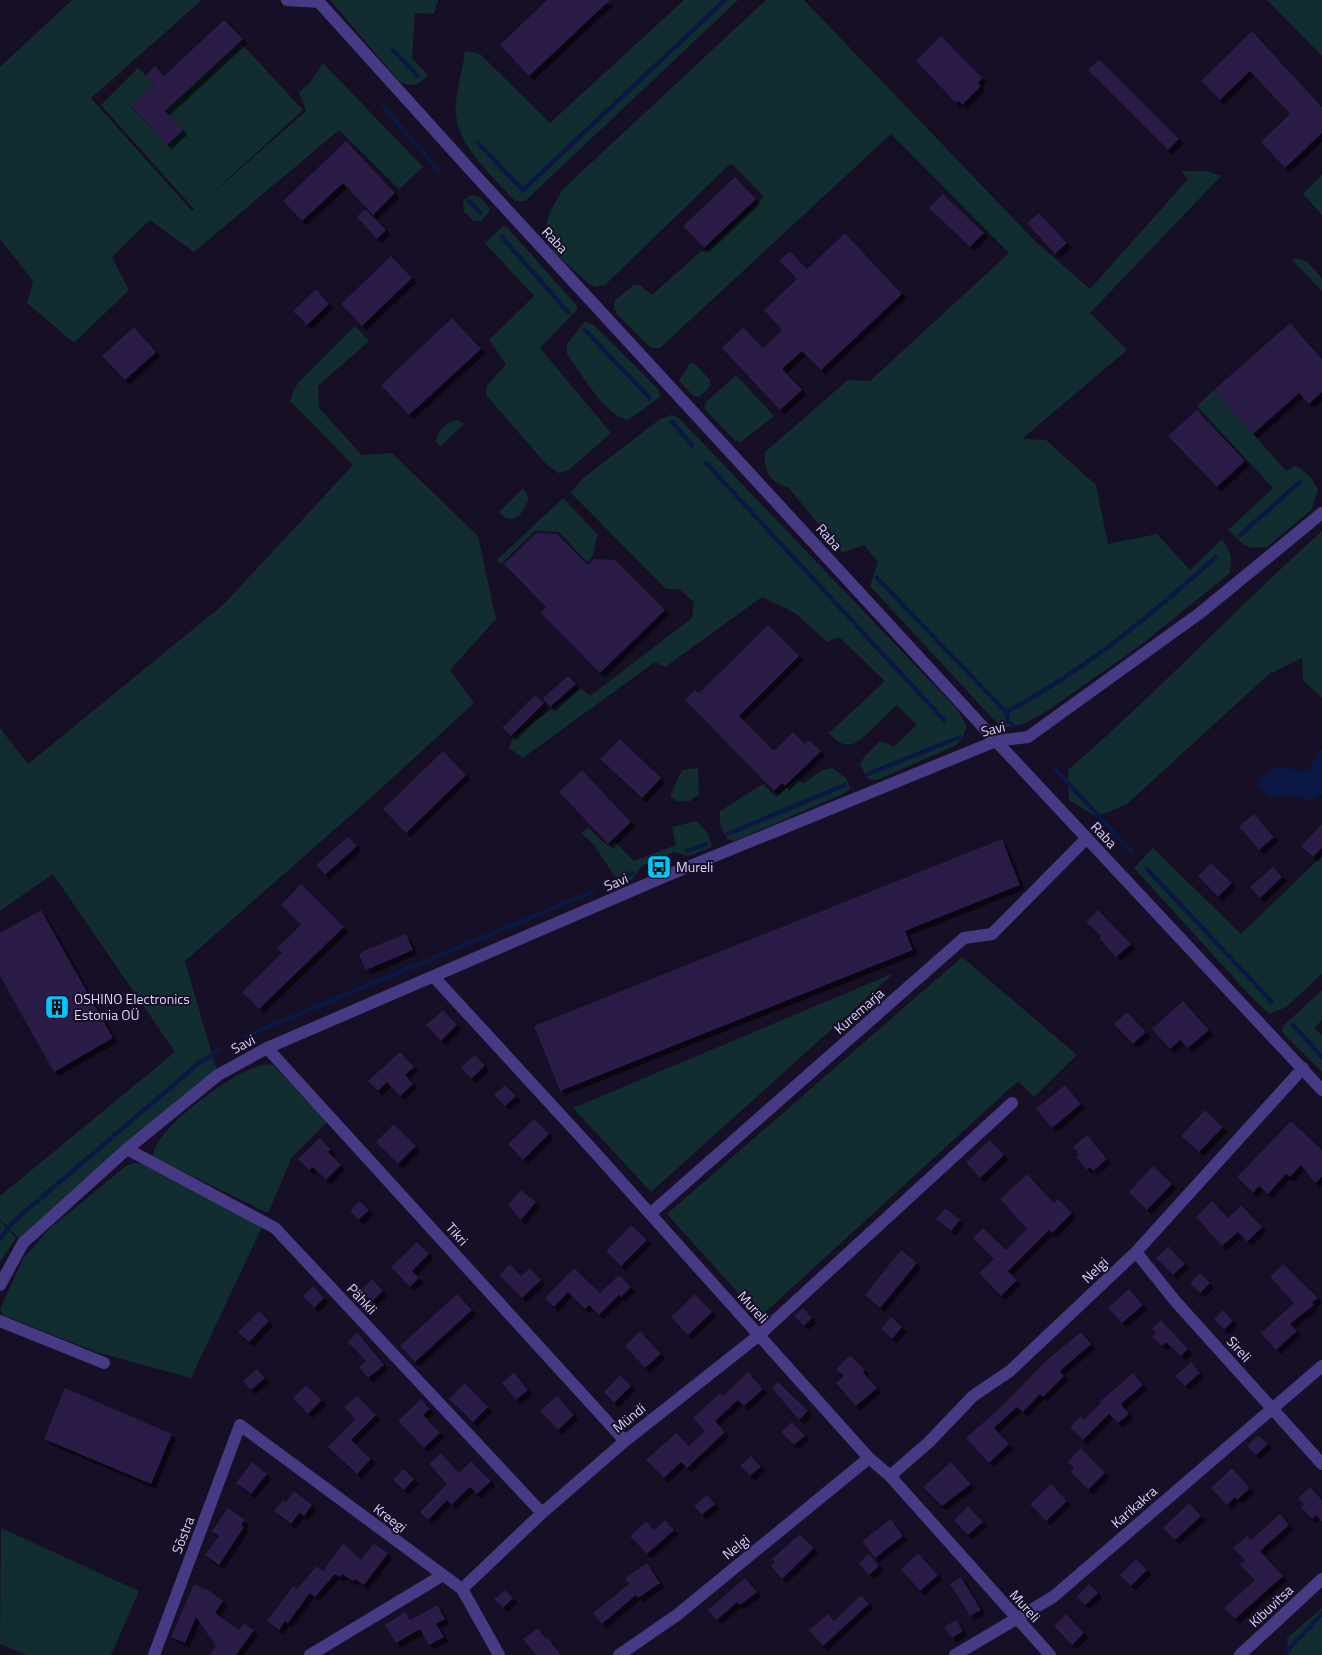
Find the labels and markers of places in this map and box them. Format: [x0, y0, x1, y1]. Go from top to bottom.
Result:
bus stop icon: Mureli [646, 854, 672, 880]
place label: Mureli [676, 856, 713, 877]
place label: OSHINO Electronics Estonia OÜ [74, 988, 190, 1025]
building icon: OSHINO Electronics Estonia OÜ [44, 994, 70, 1020]

